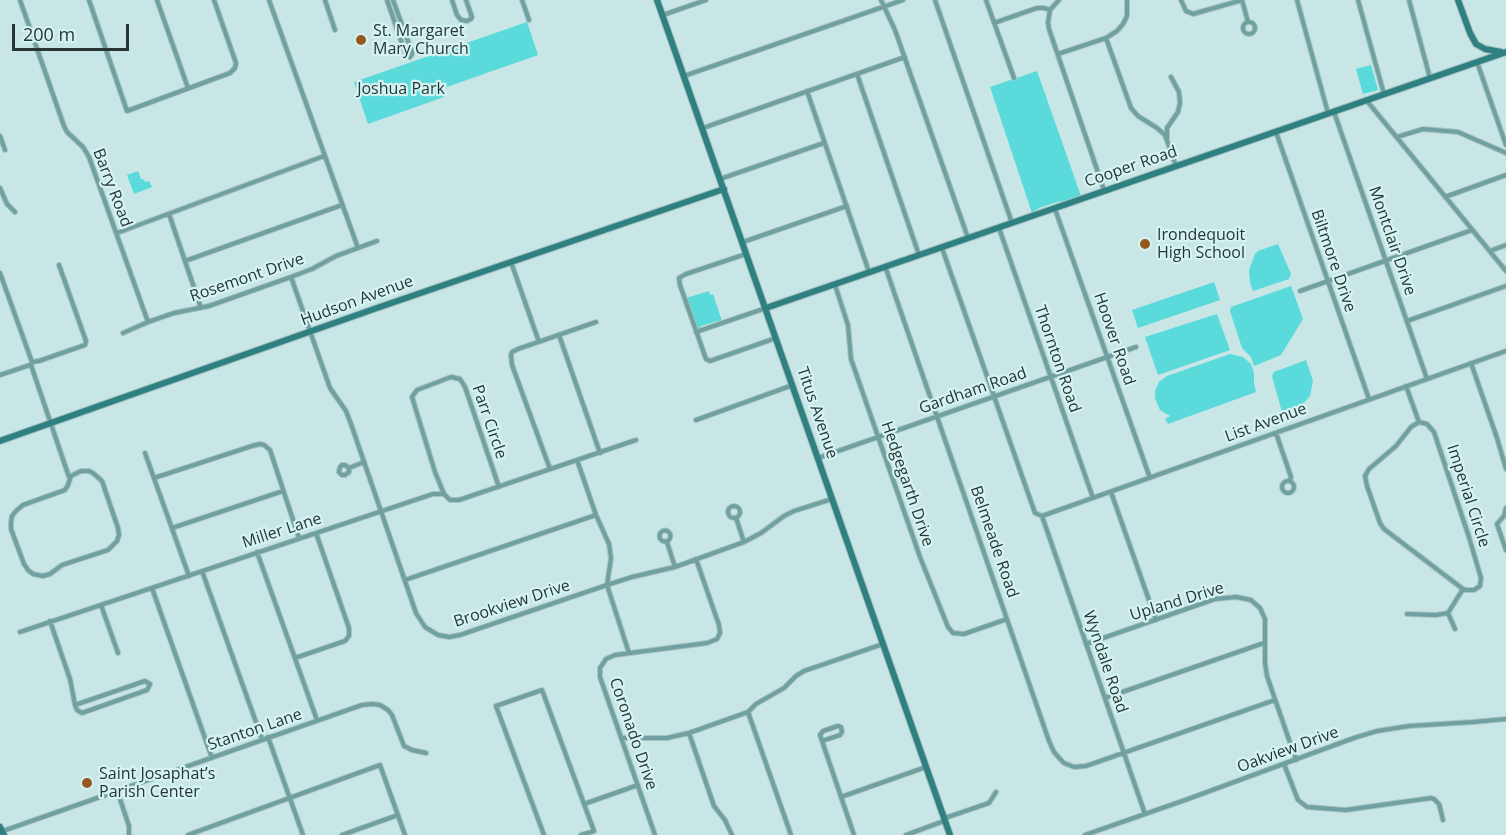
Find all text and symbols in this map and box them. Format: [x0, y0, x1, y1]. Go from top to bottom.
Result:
scale bar [15, 12, 132, 50]
place label: St. Margaret Mary Church [373, 21, 469, 59]
text: 200 m [23, 22, 75, 46]
marker: St. Margaret Mary Church [354, 33, 368, 47]
park label: Joshua Park [357, 79, 445, 99]
street label: Cooper Road [1082, 142, 1180, 192]
street label: Barry Road [88, 146, 136, 230]
street label: Montclair Drive [1364, 184, 1420, 298]
street label: Biltmore Drive [1306, 207, 1360, 315]
place label: Irondequoit High School [1157, 225, 1245, 263]
marker: Irondequoit High School [1138, 237, 1152, 251]
street label: Rosemont Drive [187, 249, 307, 307]
street label: Hudson Avenue [298, 272, 416, 330]
street label: Hoover Road [1089, 290, 1139, 388]
street label: Thornton Road [1030, 303, 1084, 415]
street label: Gardham Road [917, 364, 1029, 418]
street label: Titus Avenue [792, 365, 842, 461]
street label: Parr Circle [467, 382, 511, 462]
street label: List Avenue [1223, 399, 1309, 447]
street label: Hedgegarth Drive [877, 419, 937, 549]
street label: Imperial Circle [1442, 442, 1494, 550]
street label: Belmeade Road [966, 483, 1022, 601]
street label: Miller Lane [240, 509, 324, 553]
street label: Brookview Drive [451, 576, 573, 632]
street label: Upland Drive [1128, 579, 1226, 625]
street label: Wyndale Road [1079, 608, 1131, 716]
street label: Coronado Drive [605, 675, 661, 793]
street label: Stanton Lane [205, 705, 305, 755]
street label: Oakview Drive [1235, 723, 1341, 777]
place label: Saint Josaphat’s Parish Center [99, 764, 215, 802]
marker: Saint Josaphat’s Parish Center [80, 776, 94, 790]

